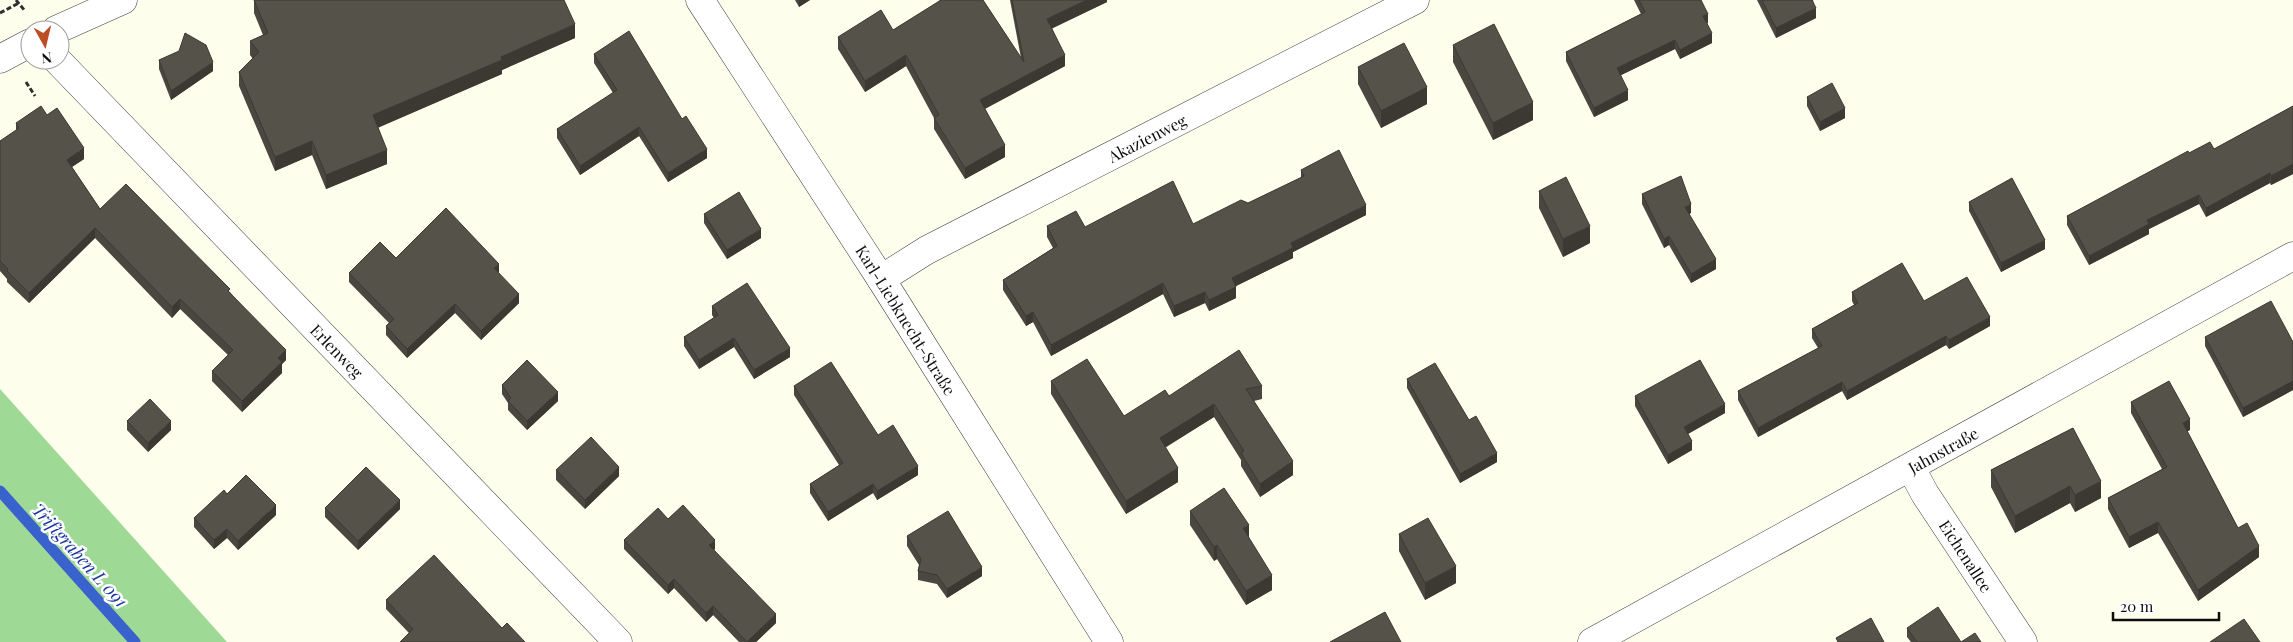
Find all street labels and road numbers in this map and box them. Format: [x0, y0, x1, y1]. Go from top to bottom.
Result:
street label: Akazienweg [1103, 109, 1190, 167]
street label: Karl-Liebknecht-Straße [851, 241, 961, 399]
street label: Erlenweg [306, 320, 368, 383]
street label: Jahnstraße [1903, 422, 1982, 478]
street label: Eichenallee [1935, 516, 1997, 596]

